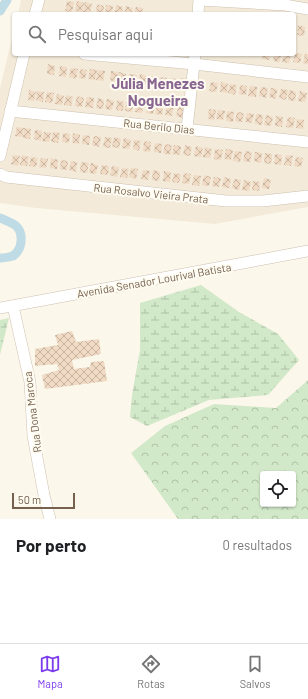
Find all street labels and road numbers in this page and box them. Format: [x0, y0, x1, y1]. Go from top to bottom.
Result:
street label: Rua Berilo Dias [123, 116, 195, 136]
street label: Rua Rosalvo Vieira Prata [93, 181, 209, 205]
street label: Avenida Senador Lourival Batista [76, 260, 232, 300]
street label: Rua Dona Maroca [21, 371, 43, 453]

